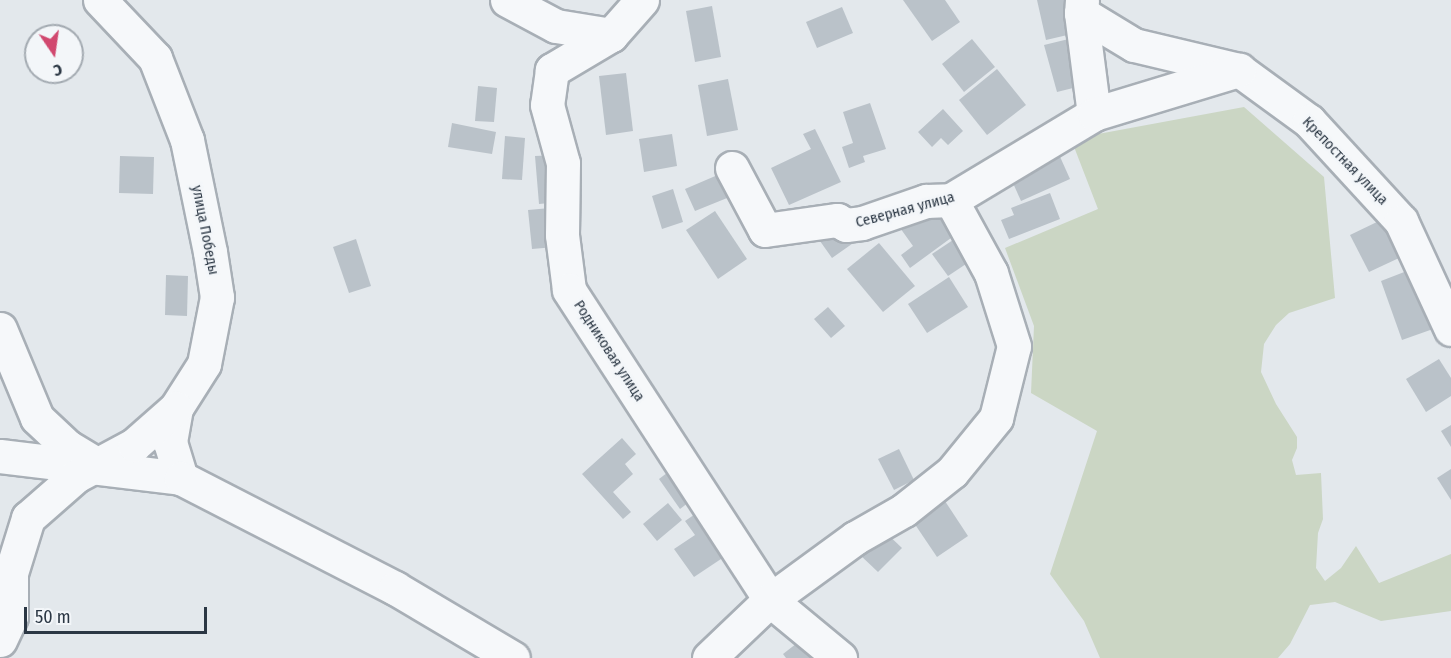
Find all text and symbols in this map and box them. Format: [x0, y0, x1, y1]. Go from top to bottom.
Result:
north arrow [24, 24, 84, 84]
text: С [51, 60, 64, 80]
street label: Крепостная улица [1298, 113, 1392, 209]
street label: улица Победы [188, 184, 222, 276]
street label: Северная улица [854, 188, 956, 232]
street label: Родниковая улица [570, 297, 648, 405]
scale bar [27, 595, 210, 633]
text: 50 m [35, 606, 71, 628]

